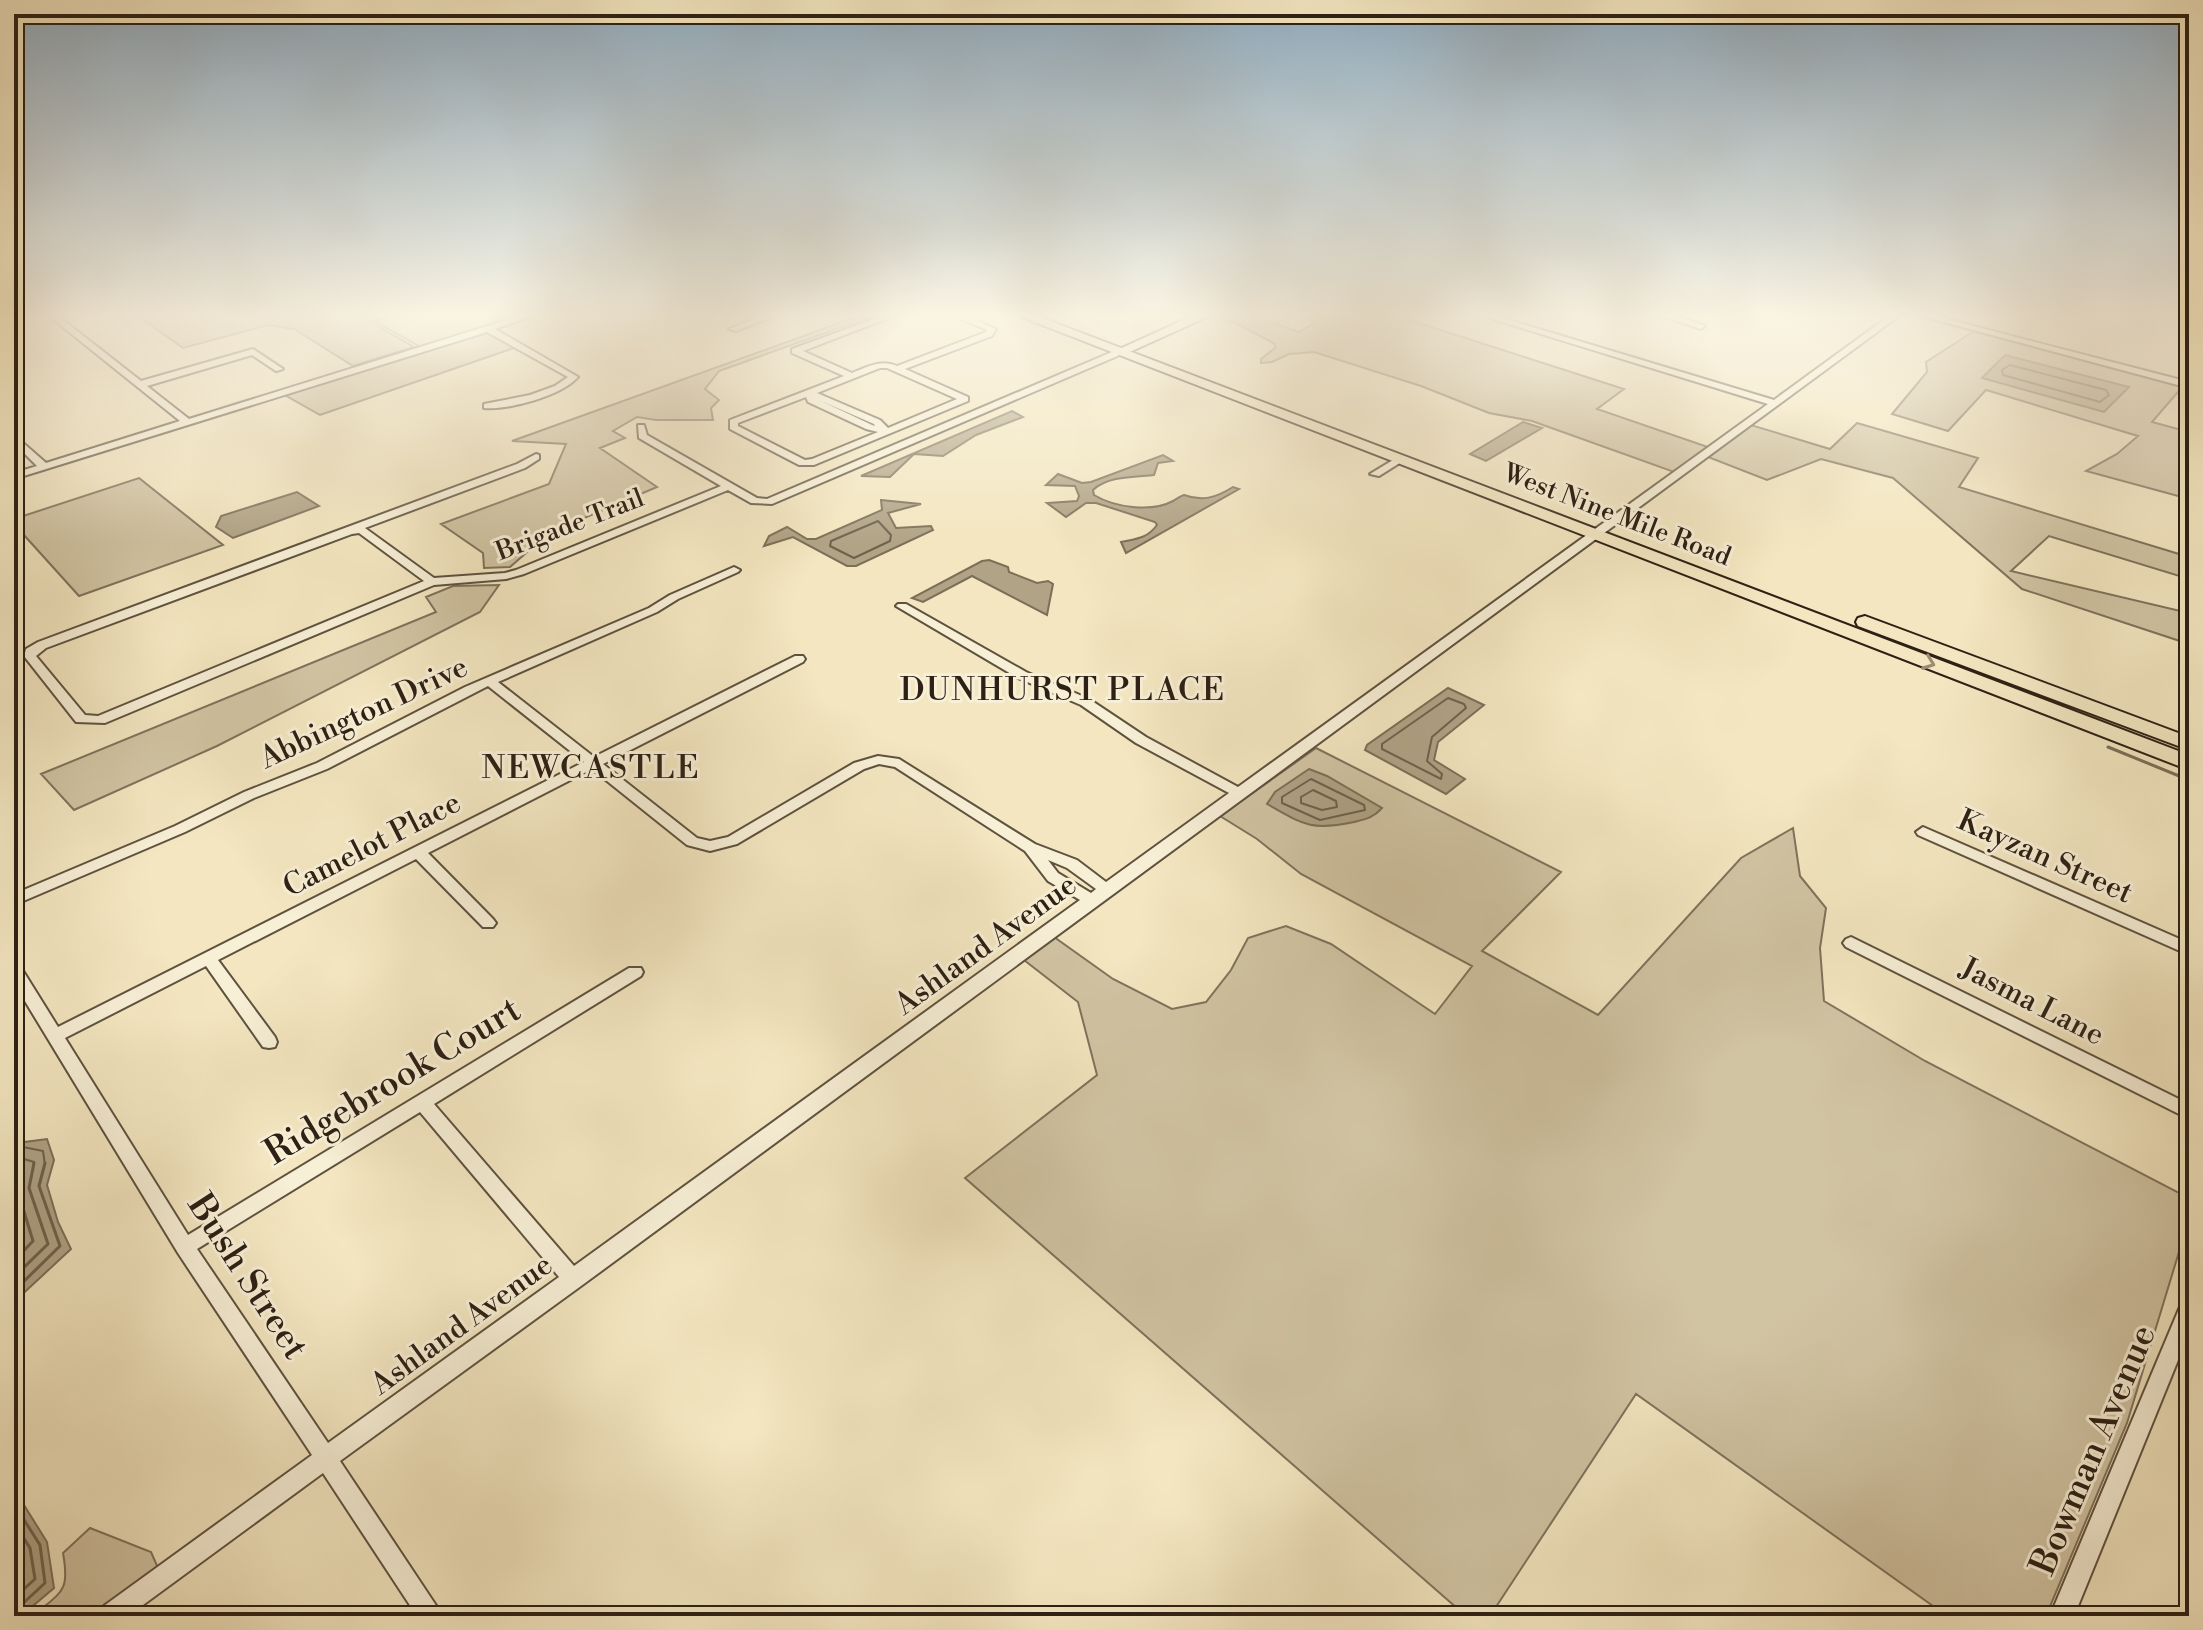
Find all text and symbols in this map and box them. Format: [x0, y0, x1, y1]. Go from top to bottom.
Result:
street label: West Nine Mile Road [1498, 456, 1736, 573]
street label: Brigade Trail [490, 482, 649, 568]
street label: Abbington Drive [253, 648, 474, 778]
one-way arrow [1921, 653, 1935, 670]
district label: DUNHURST PLACE [900, 670, 1226, 710]
district label: NEWCASTLE [481, 748, 701, 788]
street label: Camelot Place [277, 784, 467, 906]
street label: Kayzan Street [1952, 801, 2139, 913]
street label: Ashland Avenue [887, 866, 1084, 1024]
street label: Jasma Lane [1953, 949, 2110, 1055]
street label: Ridgebrook Court [257, 988, 529, 1176]
street label: Bush Street [176, 1185, 317, 1368]
street label: Ashland Avenue [363, 1246, 560, 1404]
street label: Bowman Avenue [2021, 1318, 2167, 1583]

